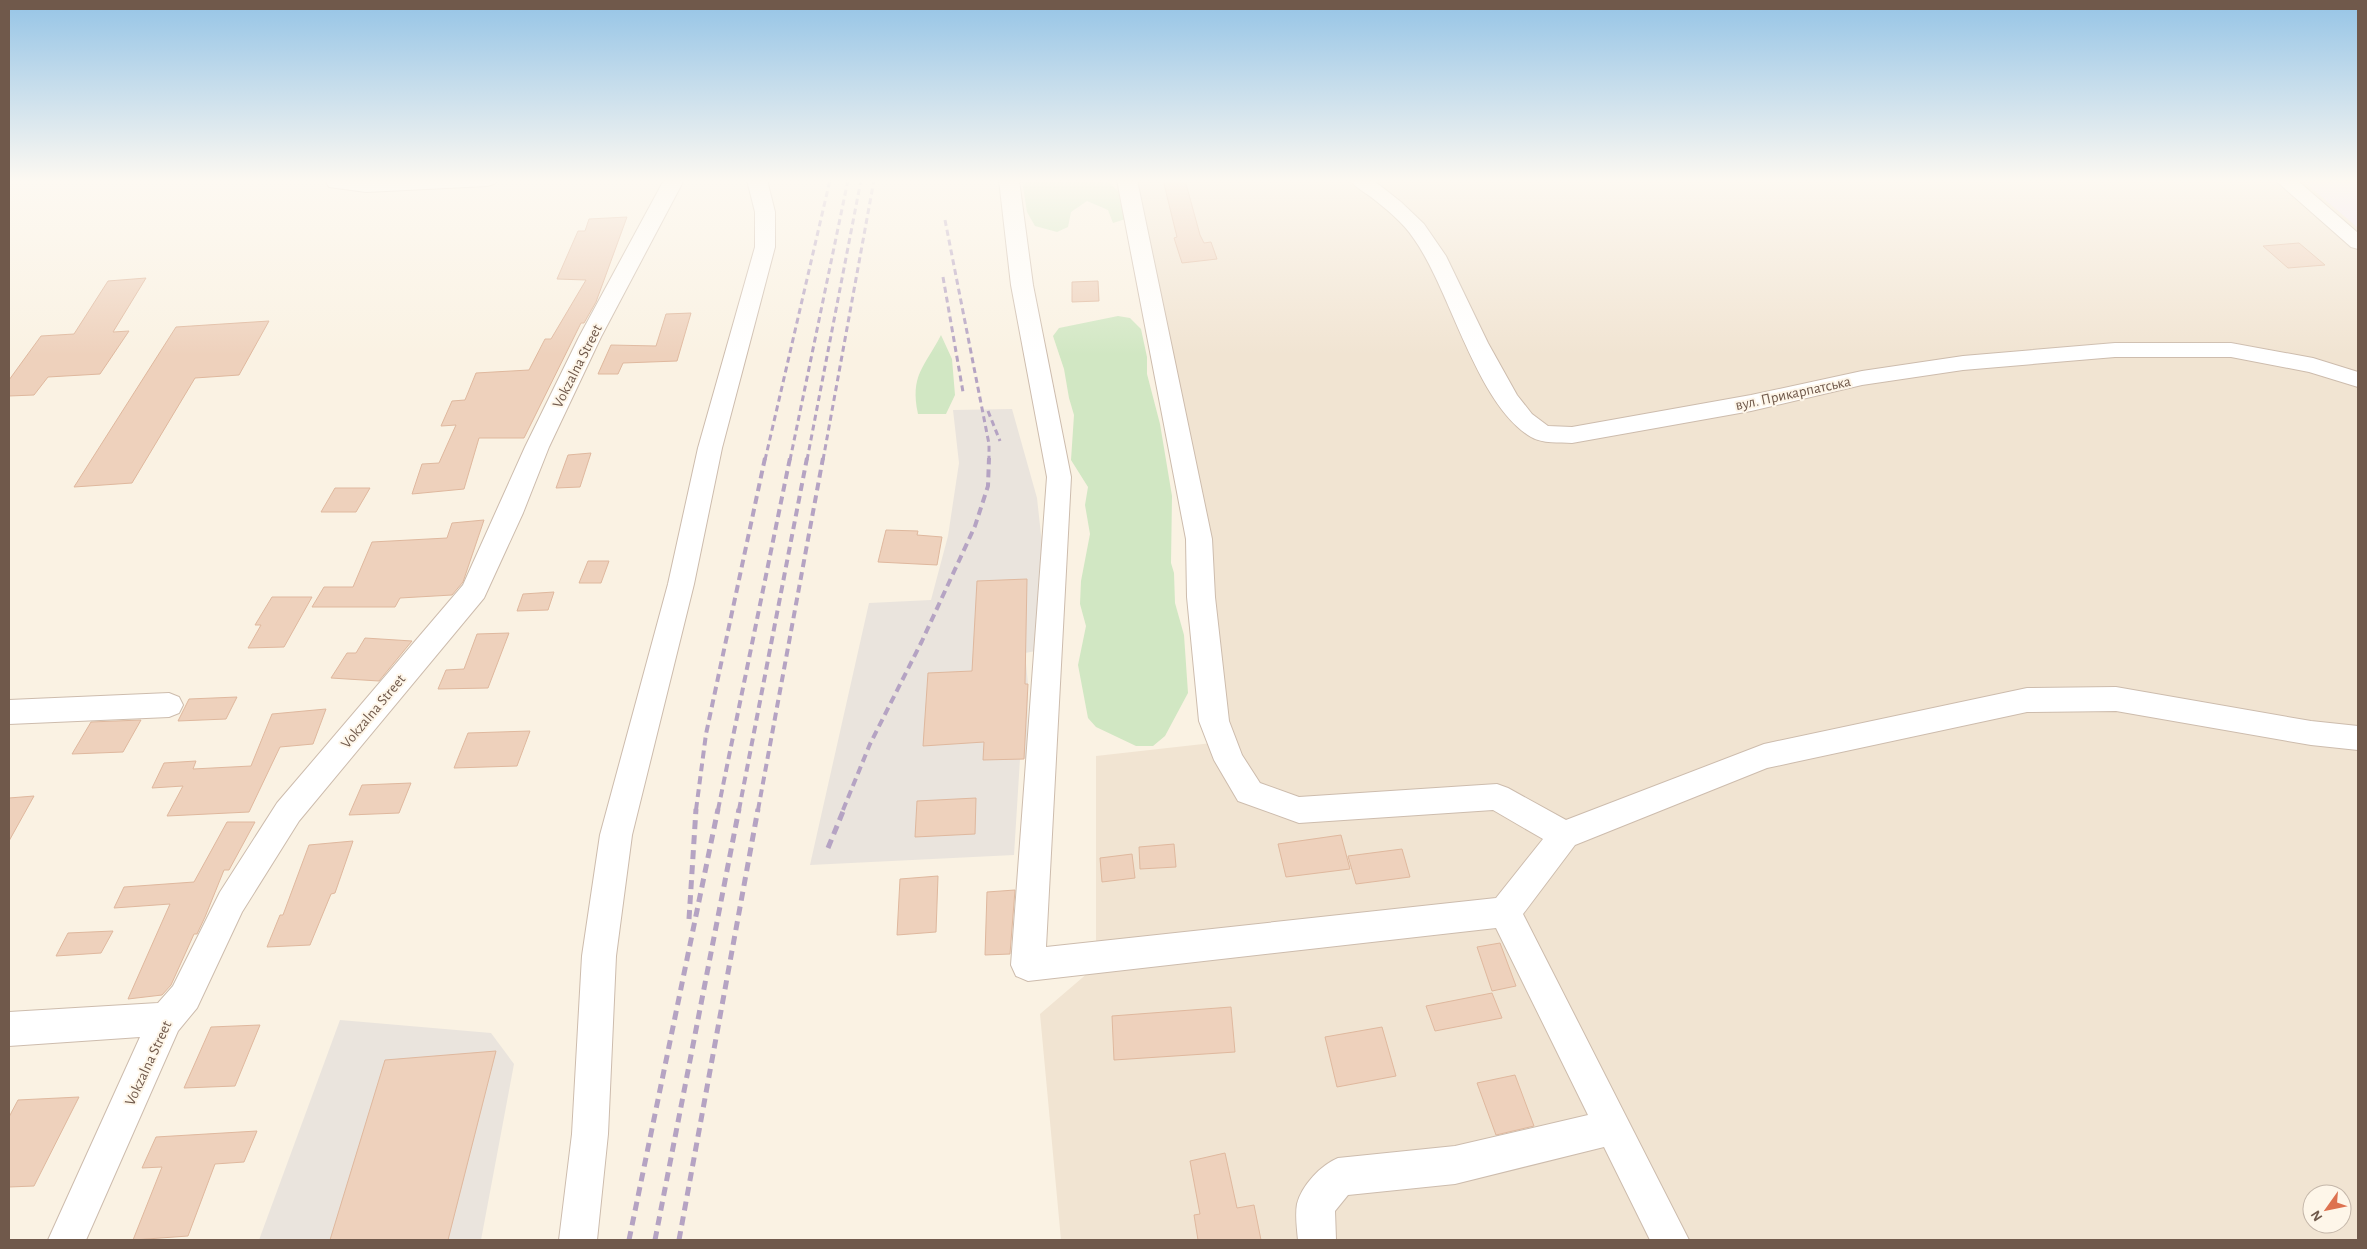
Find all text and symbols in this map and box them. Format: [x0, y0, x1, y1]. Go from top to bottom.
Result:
street label: Vokzalna Street [550, 322, 605, 410]
street label: вул. Прикарпатська [1734, 374, 1852, 413]
street label: Vokzalna Street [338, 671, 409, 751]
street label: Vokzalna Street [122, 1018, 175, 1108]
north arrow [2302, 1184, 2352, 1234]
text: N [2308, 1208, 2325, 1223]

